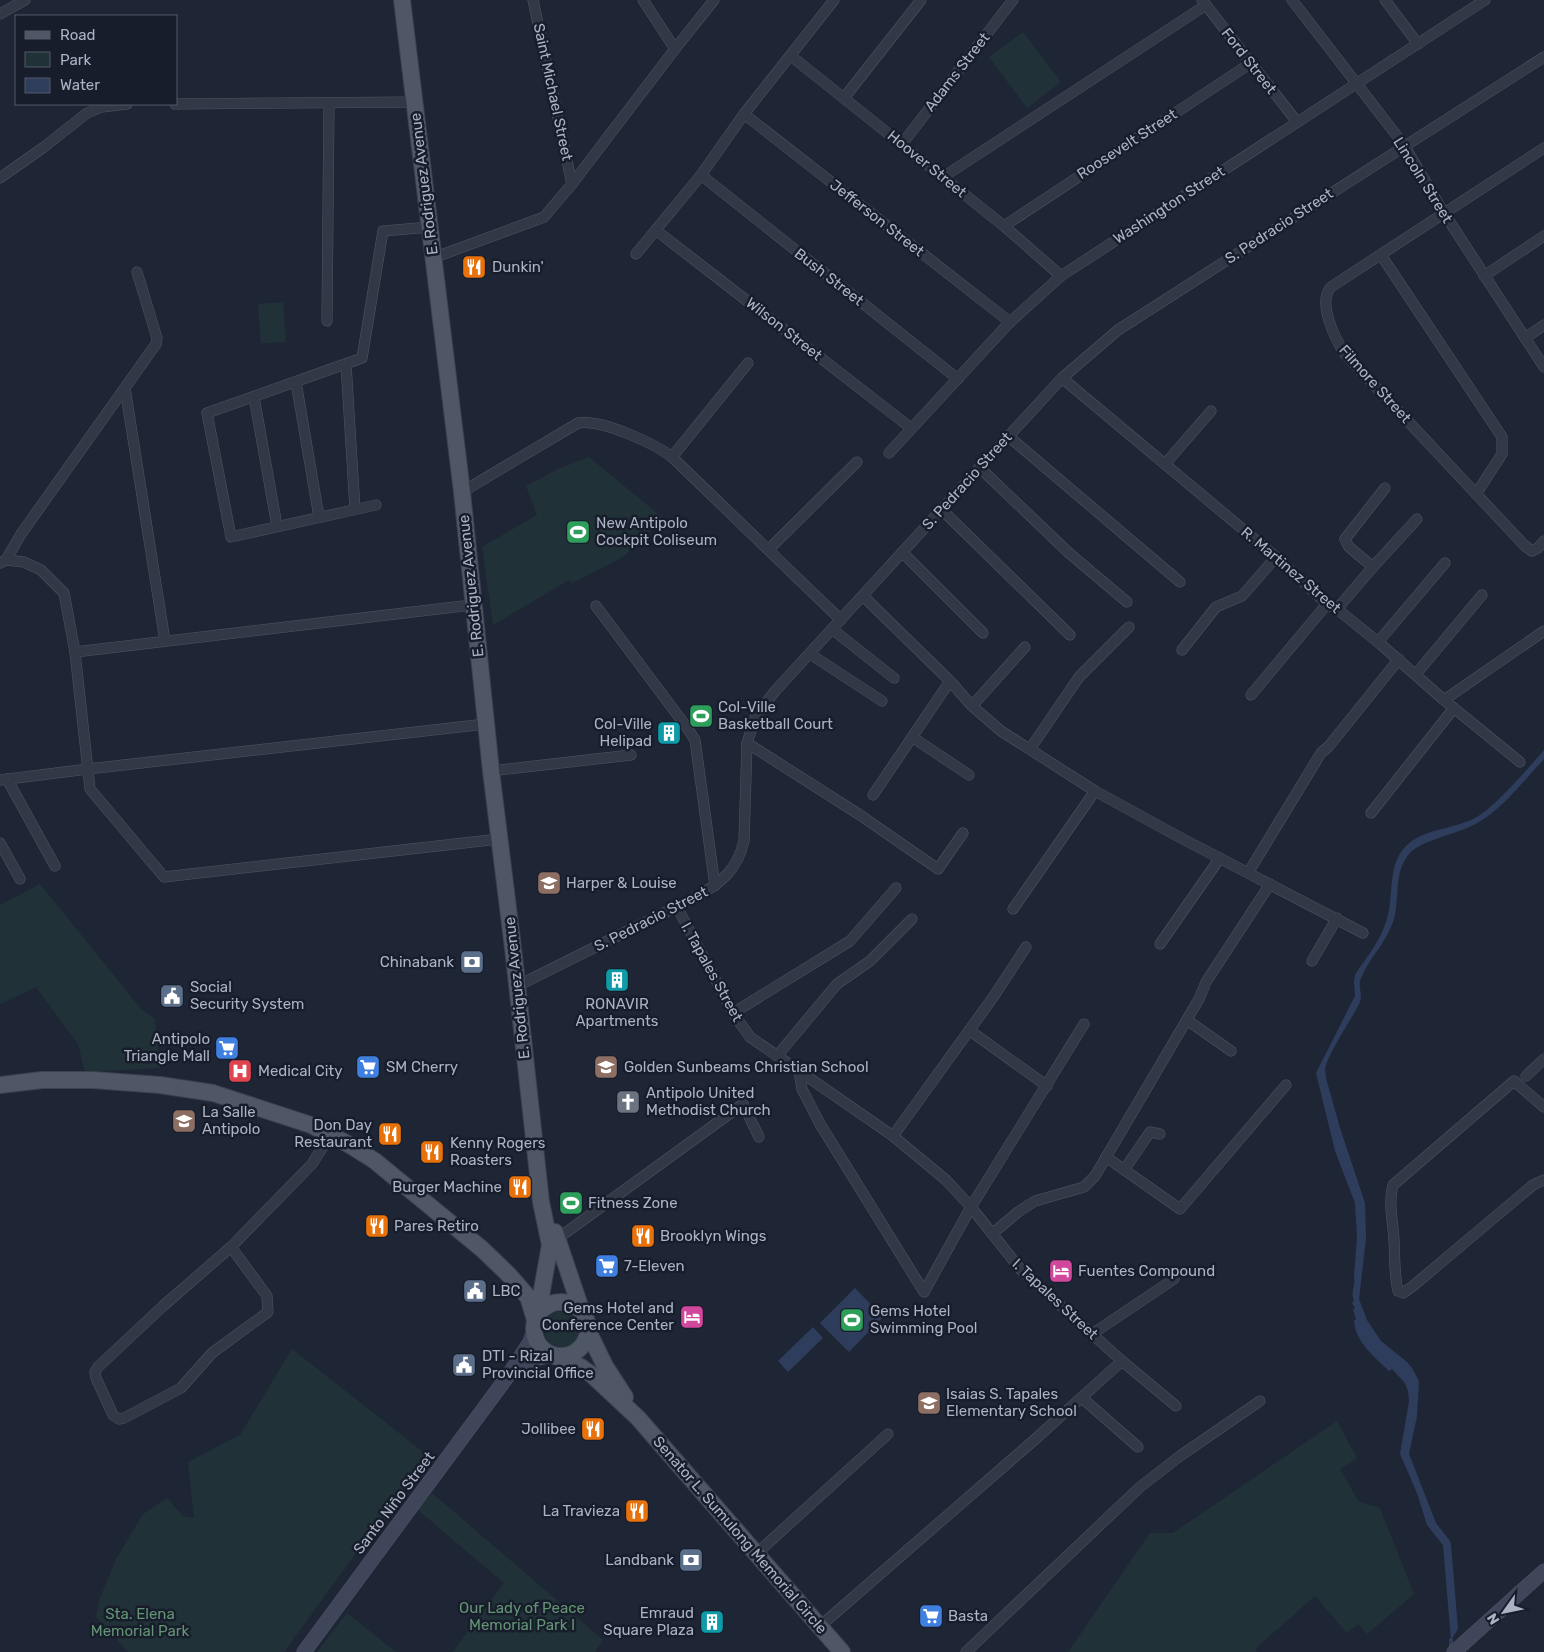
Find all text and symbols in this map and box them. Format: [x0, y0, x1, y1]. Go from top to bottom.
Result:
legend [15, 15, 178, 105]
street label: Saint Michael Street [530, 22, 576, 163]
street label: Ford Street [1218, 24, 1280, 98]
text: Road [60, 26, 96, 44]
street label: Adams Street [921, 29, 993, 115]
text: Park [60, 51, 91, 69]
text: Water [60, 76, 100, 94]
street label: Roosevelt Street [1074, 105, 1181, 183]
street label: E. Rodriguez Avenue [406, 112, 442, 256]
street label: Hoover Street [884, 127, 970, 201]
street label: Lincoln Street [1389, 134, 1457, 226]
street label: Washington Street [1110, 162, 1228, 248]
street label: Jefferson Street [826, 176, 928, 260]
street label: S. Pedracio Street [1222, 184, 1336, 268]
street label: Bush Street [791, 244, 867, 310]
restaurant icon: Dunkin' [461, 254, 487, 280]
place label: Dunkin' [492, 258, 544, 276]
street label: Wilson Street [742, 294, 826, 364]
street label: Filmore Street [1335, 341, 1415, 427]
street label: S. Pedracio Street [918, 428, 1016, 533]
street label: E. Rodriguez Avenue [455, 514, 487, 658]
place label: New Antipolo Cockpit Coliseum [596, 514, 717, 549]
sports icon: New Antipolo Cockpit Coliseum [565, 519, 591, 545]
street label: R. Martinez Street [1237, 523, 1345, 617]
place label: Col-Ville Basketball Court [718, 698, 833, 733]
sports icon: Col-Ville Basketball Court [688, 703, 714, 729]
place label: Col-Ville Helipad [594, 715, 652, 750]
building icon: Col-Ville Helipad [656, 720, 682, 746]
school or university icon: Harper & Louise [536, 870, 562, 896]
place label: Harper & Louise [566, 874, 677, 892]
street label: S. Pedracio Street [591, 883, 711, 955]
street label: E. Rodriguez Avenue [501, 916, 533, 1060]
street label: I. Tapales Street [677, 919, 747, 1025]
bank icon: Chinabank [459, 949, 485, 975]
place label: Chinabank [380, 953, 454, 971]
building icon: RONAVIR Apartments [604, 967, 630, 993]
place label: Social Security System [190, 978, 304, 1013]
public building icon: Social Security System [159, 983, 185, 1009]
place label: RONAVIR Apartments [575, 995, 659, 1030]
place label: Antipolo Triangle Mall [124, 1030, 210, 1065]
supermarket icon: Antipolo Triangle Mall [214, 1035, 240, 1061]
supermarket icon: SM Cherry [355, 1054, 381, 1080]
school or university icon: Golden Sunbeams Christian School [593, 1054, 619, 1080]
hospital icon: Medical City [227, 1058, 253, 1084]
place label: SM Cherry [386, 1058, 458, 1076]
place label: Golden Sunbeams Christian School [624, 1058, 869, 1076]
place label: Medical City [258, 1062, 343, 1080]
place label: Antipolo United Methodist Church [646, 1084, 771, 1119]
church icon: Antipolo United Methodist Church [615, 1089, 641, 1115]
place label: La Salle Antipolo [202, 1103, 260, 1138]
school or university icon: La Salle Antipolo [171, 1108, 197, 1134]
place label: Don Day Restaurant [294, 1116, 372, 1151]
restaurant icon: Don Day Restaurant [377, 1121, 403, 1147]
place label: Kenny Rogers Roasters [450, 1134, 546, 1169]
restaurant icon: Kenny Rogers Roasters [419, 1139, 445, 1165]
restaurant icon: Burger Machine [507, 1174, 533, 1200]
place label: Burger Machine [392, 1178, 502, 1196]
sports icon: Fitness Zone [558, 1190, 584, 1216]
place label: Fitness Zone [588, 1194, 678, 1212]
restaurant icon: Pares Retiro [364, 1213, 390, 1239]
place label: Pares Retiro [394, 1217, 479, 1235]
restaurant icon: Brooklyn Wings [630, 1223, 656, 1249]
place label: Brooklyn Wings [660, 1227, 767, 1245]
supermarket icon: 7-Eleven [594, 1253, 620, 1279]
street label: I. Tapales Street [1008, 1255, 1102, 1343]
place label: 7-Eleven [624, 1257, 685, 1275]
hotel icon: Fuentes Compound [1048, 1258, 1074, 1284]
place label: Fuentes Compound [1078, 1262, 1215, 1280]
public building icon: LBC [462, 1278, 488, 1304]
place label: LBC [492, 1282, 520, 1300]
place label: Gems Hotel and Conference Center [542, 1299, 674, 1334]
place label: Gems Hotel Swimming Pool [870, 1302, 977, 1337]
hotel icon: Gems Hotel and Conference Center [679, 1304, 705, 1330]
sports icon: Gems Hotel Swimming Pool [839, 1307, 865, 1333]
place label: DTI - Rizal Provincial Office [482, 1347, 594, 1382]
public building icon: DTI - Rizal Provincial Office [451, 1352, 477, 1378]
place label: Isaias S. Tapales Elementary School [946, 1385, 1077, 1420]
school or university icon: Isaias S. Tapales Elementary School [916, 1390, 942, 1416]
restaurant icon: Jollibee [580, 1416, 606, 1442]
place label: Jollibee [521, 1420, 576, 1438]
street label: Senator L. Sumulong Memorial Circle [649, 1433, 831, 1637]
street label: Santo Niño Street [350, 1448, 438, 1558]
restaurant icon: La Travieza [624, 1498, 650, 1524]
place label: La Travieza [543, 1502, 620, 1520]
bank icon: Landbank [678, 1547, 704, 1573]
place label: Landbank [605, 1551, 674, 1569]
north arrow [1479, 1587, 1529, 1637]
park label: Our Lady of Peace Memorial Park I [459, 1599, 585, 1634]
supermarket icon: Basta [918, 1603, 944, 1629]
place label: Emraud Square Plaza [603, 1604, 694, 1639]
park label: Sta. Elena Memorial Park [91, 1605, 189, 1640]
place label: Basta [948, 1607, 988, 1625]
building icon: Emraud Square Plaza [699, 1609, 725, 1635]
text: N [1484, 1610, 1503, 1628]

